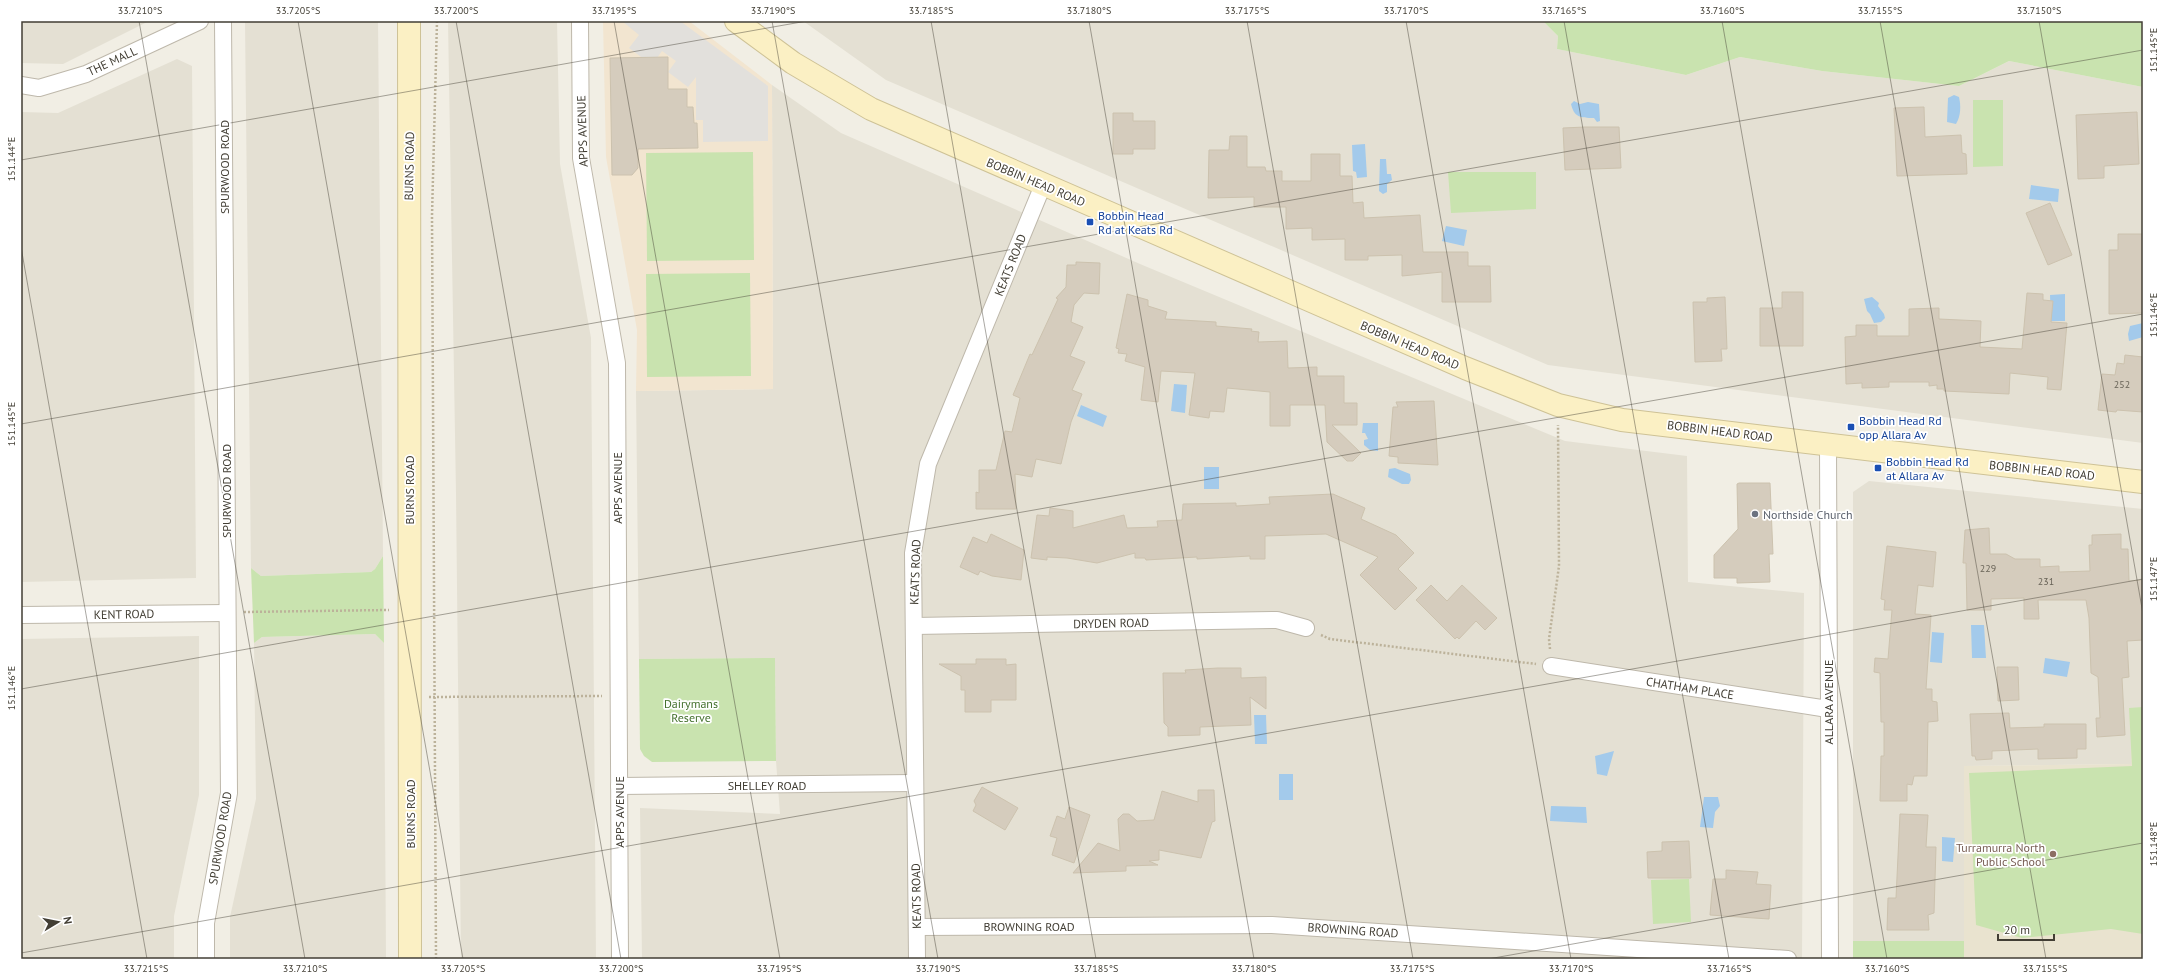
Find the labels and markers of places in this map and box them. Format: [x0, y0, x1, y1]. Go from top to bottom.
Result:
place label: Bobbin Head Rd at Keats Rd [1098, 208, 1173, 237]
marker: Bobbin Head Rd at Keats Rd [1085, 217, 1095, 227]
place label: Bobbin Head Rd opp Allara Av [1859, 413, 1942, 442]
marker: Bobbin Head Rd opp Allara Av [1846, 422, 1856, 432]
place label: Bobbin Head Rd at Allara Av [1886, 454, 1969, 483]
marker: Bobbin Head Rd at Allara Av [1873, 463, 1883, 473]
place label: Northside Church [1763, 507, 1853, 522]
marker: Northside Church [1750, 509, 1760, 519]
place label: Turramurra North Public School [1956, 840, 2045, 869]
marker: Turramurra North Public School [2048, 849, 2058, 859]

